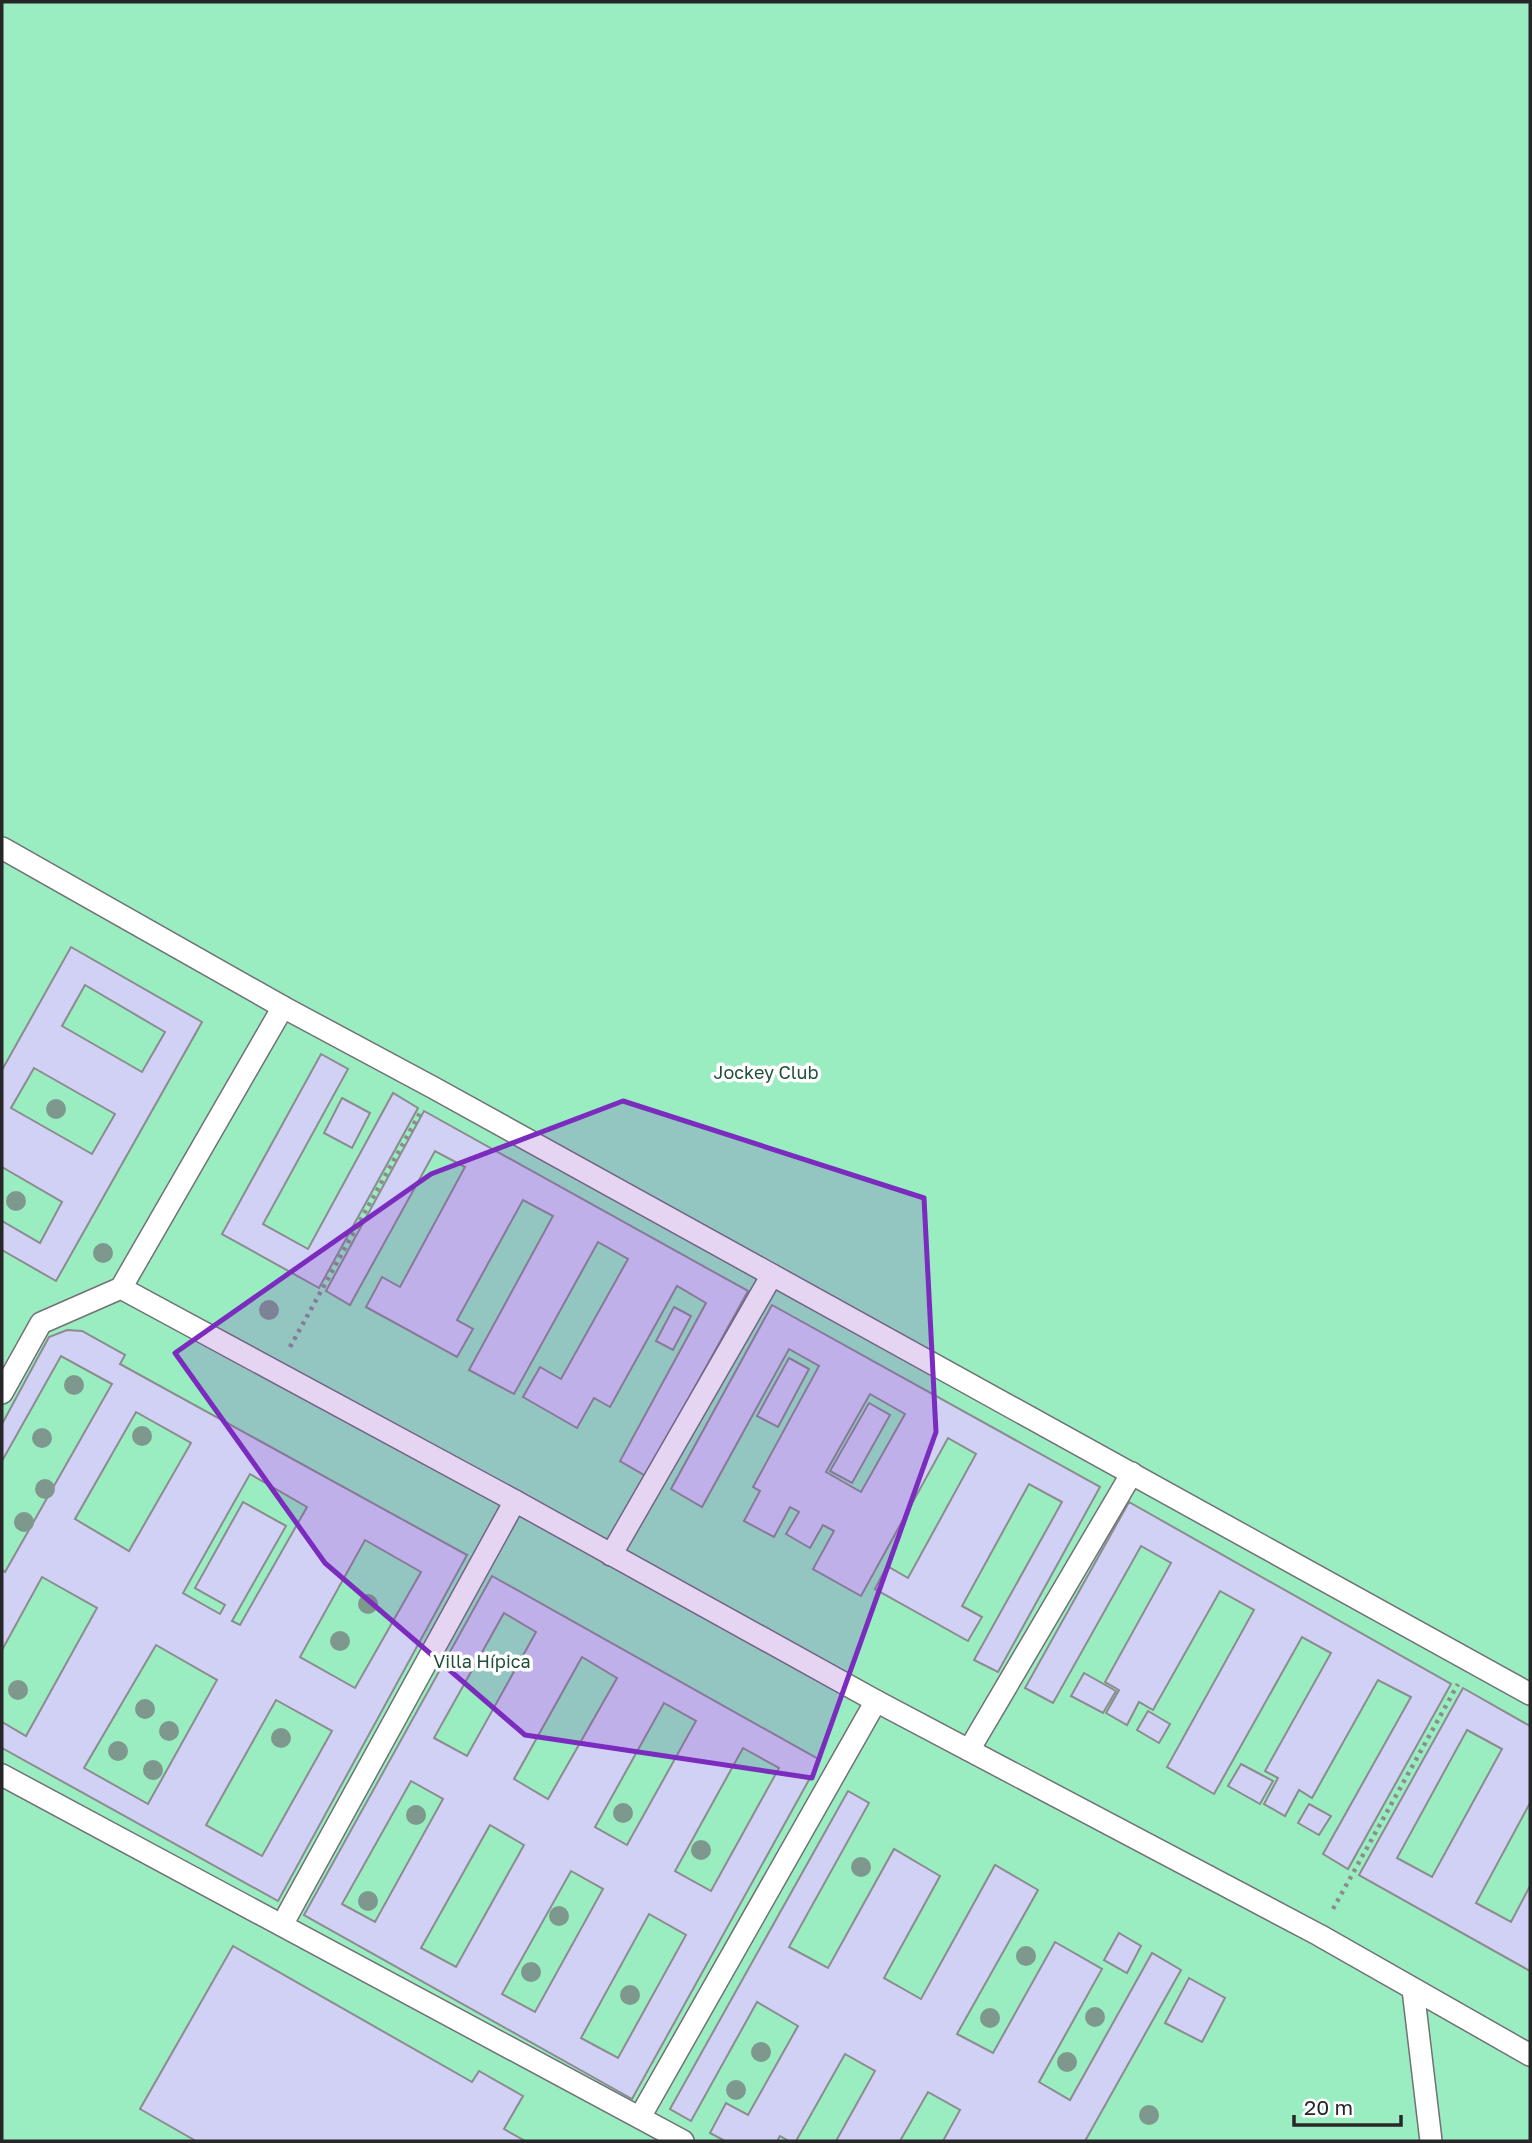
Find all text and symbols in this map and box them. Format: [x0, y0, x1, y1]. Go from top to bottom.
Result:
park label: Jockey Club [713, 1061, 819, 1083]
park label: Villa Hípica [433, 1650, 531, 1672]
scale bar [1294, 2084, 1401, 2128]
text: 20 m [1304, 2094, 1353, 2120]

